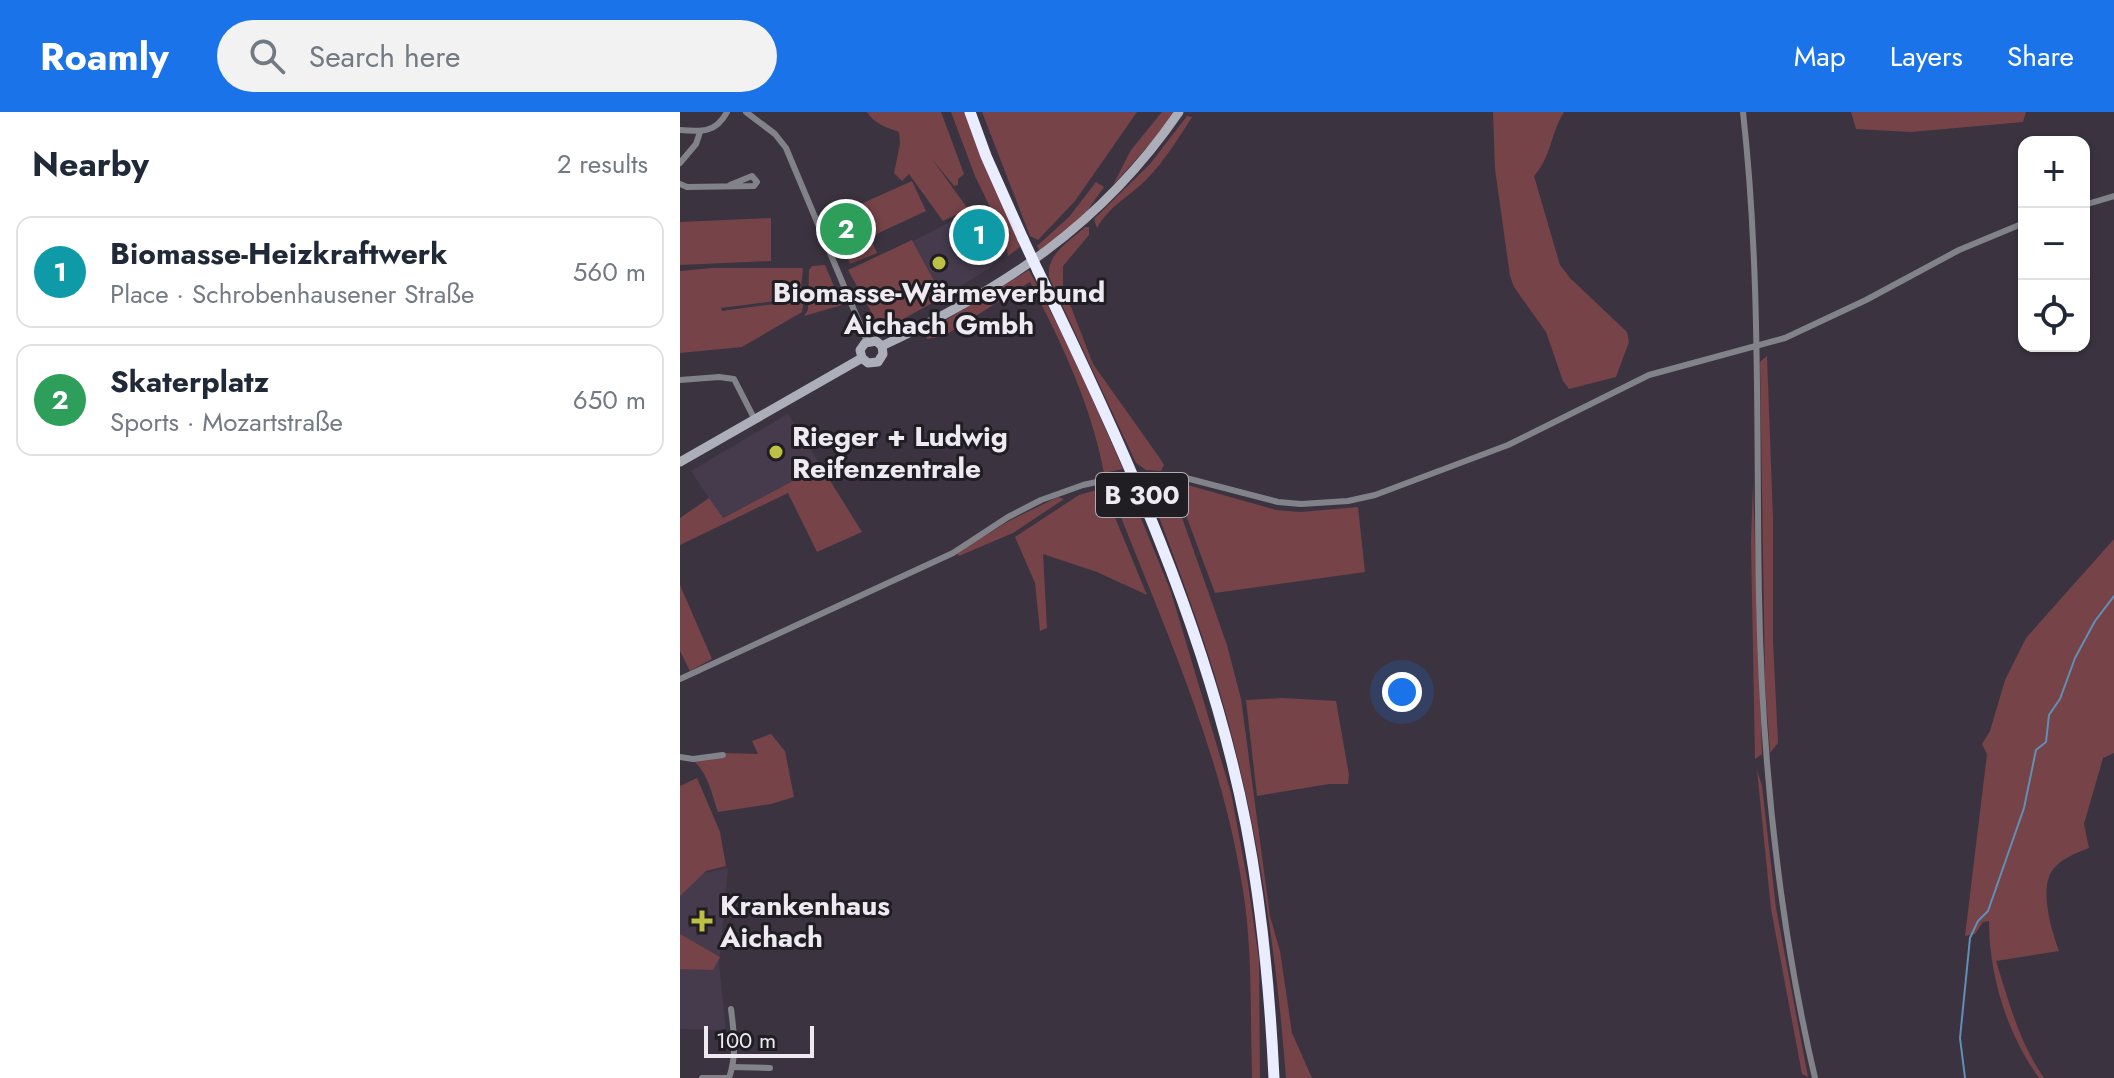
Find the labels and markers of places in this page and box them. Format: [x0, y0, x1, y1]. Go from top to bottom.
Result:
pin: 2 [820, 199, 872, 259]
pin: 1 [953, 205, 1005, 265]
marker: Biomasse-Wärmeverbund Aichach Gmbh [930, 254, 948, 272]
place label: Biomasse-Wärmeverbund Aichach Gmbh [773, 272, 1105, 345]
place label: Rieger + Ludwig Reifenzentrale [792, 416, 1008, 489]
marker: Rieger + Ludwig Reifenzentrale [767, 443, 785, 461]
place label: Krankenhaus Aichach [719, 885, 890, 958]
marker: Krankenhaus Aichach [691, 910, 713, 932]

